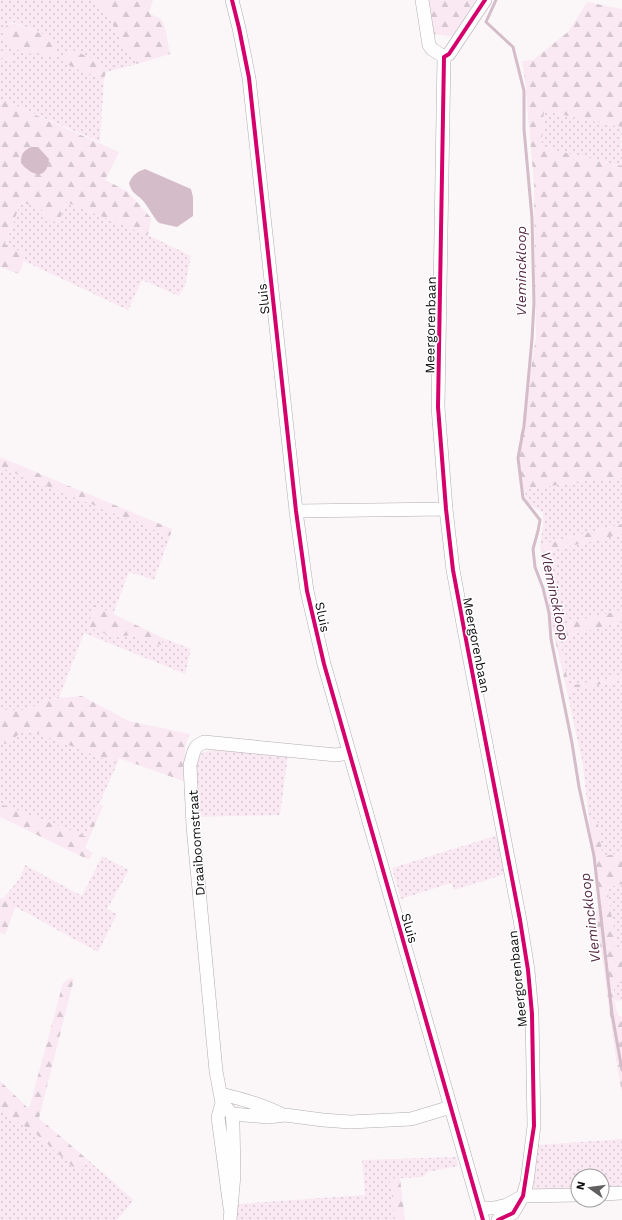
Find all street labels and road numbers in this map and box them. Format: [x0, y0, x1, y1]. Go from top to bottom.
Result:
street label: Meergorenbaan [422, 276, 439, 374]
street label: Sluis [254, 283, 273, 315]
street label: Meergorenbaan [460, 596, 493, 694]
street label: Sluis [312, 601, 333, 634]
street label: Draaiboomstraat [185, 789, 208, 896]
street label: Sluis [398, 911, 421, 945]
street label: Meergorenbaan [505, 930, 530, 1028]

